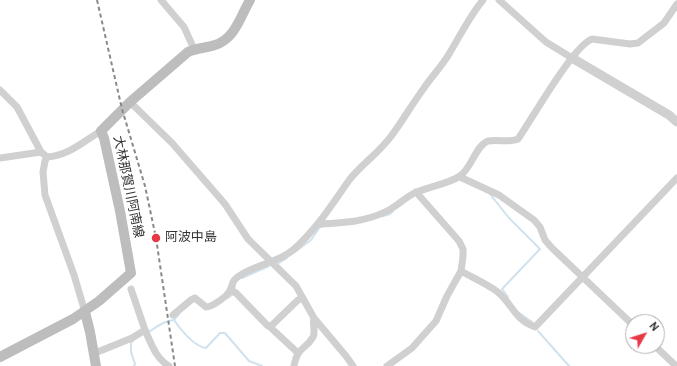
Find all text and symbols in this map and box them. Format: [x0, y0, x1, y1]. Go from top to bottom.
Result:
street label: 大林那賀川阿南線 [109, 135, 145, 239]
place label: 阿波中島 [165, 230, 217, 246]
marker: 阿波中島 [150, 232, 162, 244]
north arrow [625, 314, 665, 354]
text: N [646, 320, 661, 335]

